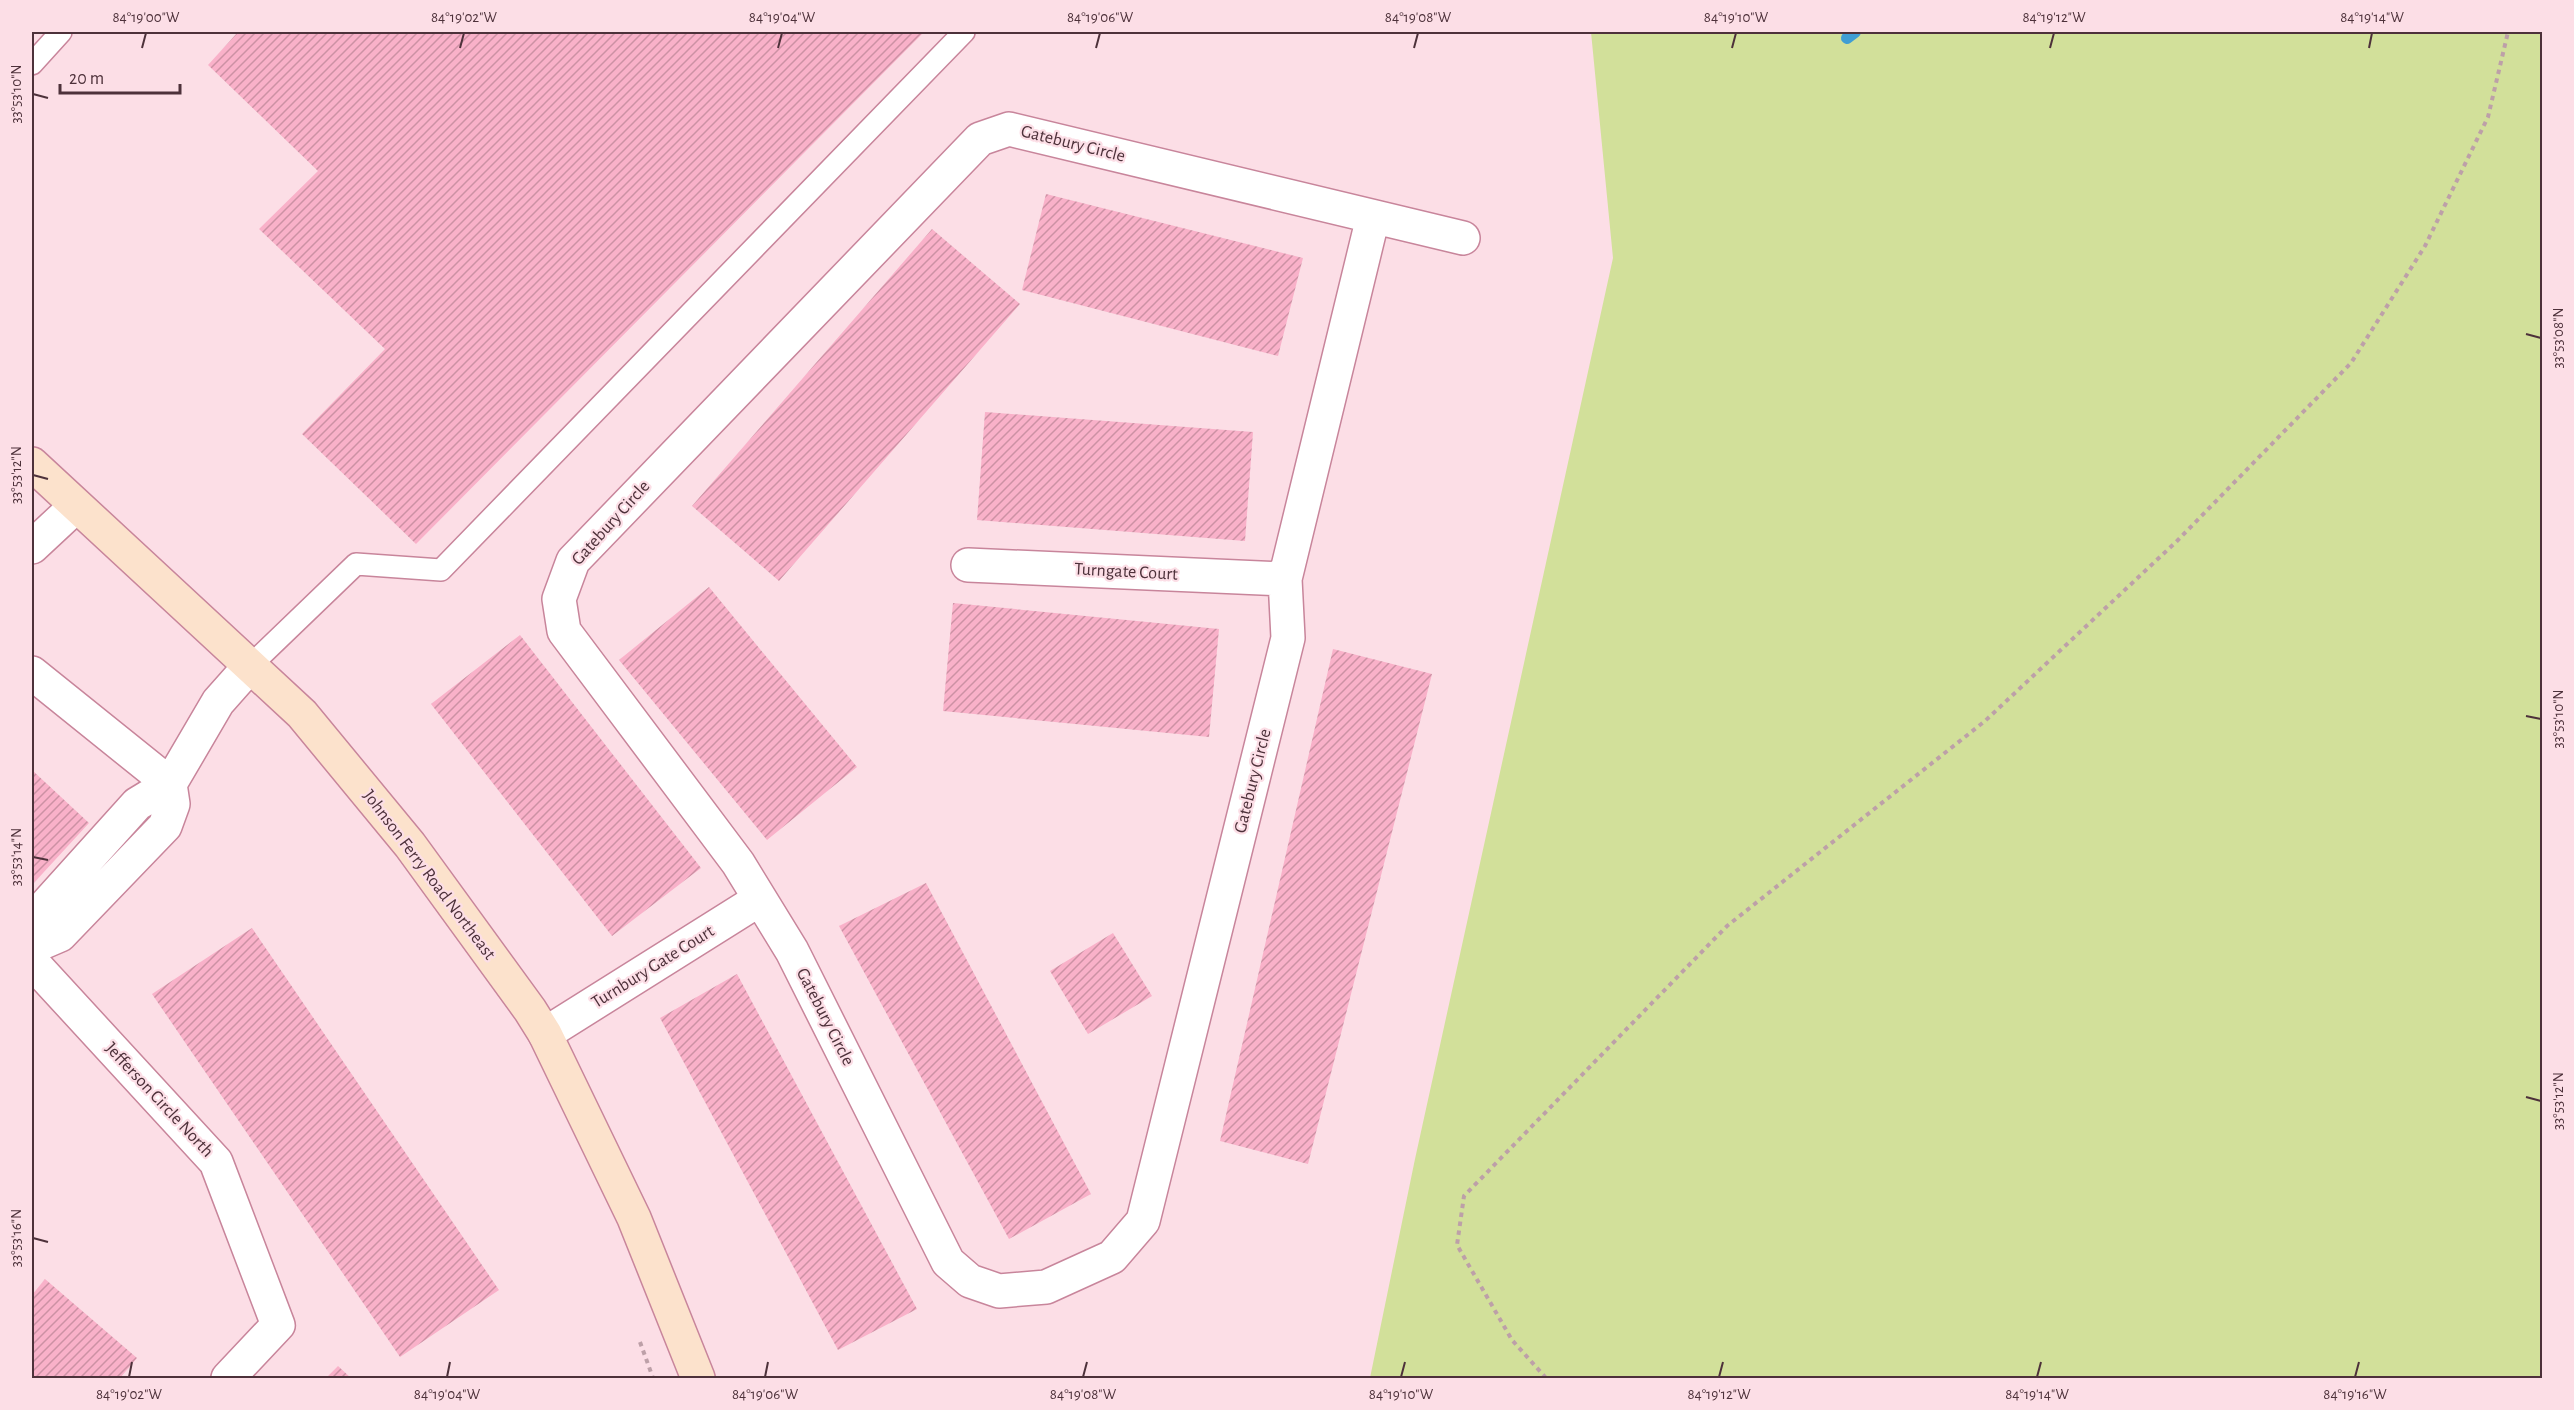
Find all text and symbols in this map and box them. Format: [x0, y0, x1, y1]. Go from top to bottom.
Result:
text: 84°19'00"W [112, 10, 180, 25]
text: 84°19'02"W [431, 10, 498, 25]
text: 84°19'04"W [749, 10, 816, 25]
text: 84°19'06"W [1067, 10, 1134, 25]
text: 84°19'08"W [1385, 10, 1452, 25]
text: 84°19'10"W [1704, 10, 1769, 25]
text: 84°19'12"W [2022, 10, 2086, 25]
text: 84°19'14"W [2340, 10, 2404, 25]
scale bar [60, 57, 180, 95]
text: 33°53'10"N [9, 64, 24, 124]
text: 20 m [69, 70, 104, 88]
street label: Gatebury Circle [1019, 122, 1127, 166]
text: 33°53'08"N [2551, 307, 2566, 369]
text: 33°53'12"N [9, 446, 24, 504]
street label: Gatebury Circle [569, 477, 653, 569]
street label: Turngate Court [1074, 560, 1178, 584]
text: 33°53'10"N [2551, 689, 2566, 749]
street label: Gatebury Circle [1231, 727, 1275, 835]
street label: Johnson Ferry Road Northeast [359, 787, 499, 963]
text: 33°53'14"N [9, 828, 24, 886]
street label: Turnbury Gate Court [589, 922, 718, 1012]
street label: Gatebury Circle [793, 965, 857, 1069]
street label: Jefferson Circle North [101, 1039, 217, 1161]
text: 33°53'12"N [2551, 1072, 2566, 1130]
text: 33°53'16"N [9, 1209, 24, 1267]
text: 84°19'02"W [96, 1387, 163, 1402]
text: 84°19'04"W [414, 1387, 481, 1402]
text: 84°19'06"W [732, 1387, 799, 1402]
text: 84°19'08"W [1050, 1387, 1117, 1402]
text: 84°19'10"W [1369, 1387, 1434, 1402]
text: 84°19'12"W [1687, 1387, 1751, 1402]
text: 84°19'14"W [2005, 1387, 2069, 1402]
text: 84°19'16"W [2323, 1387, 2387, 1402]

